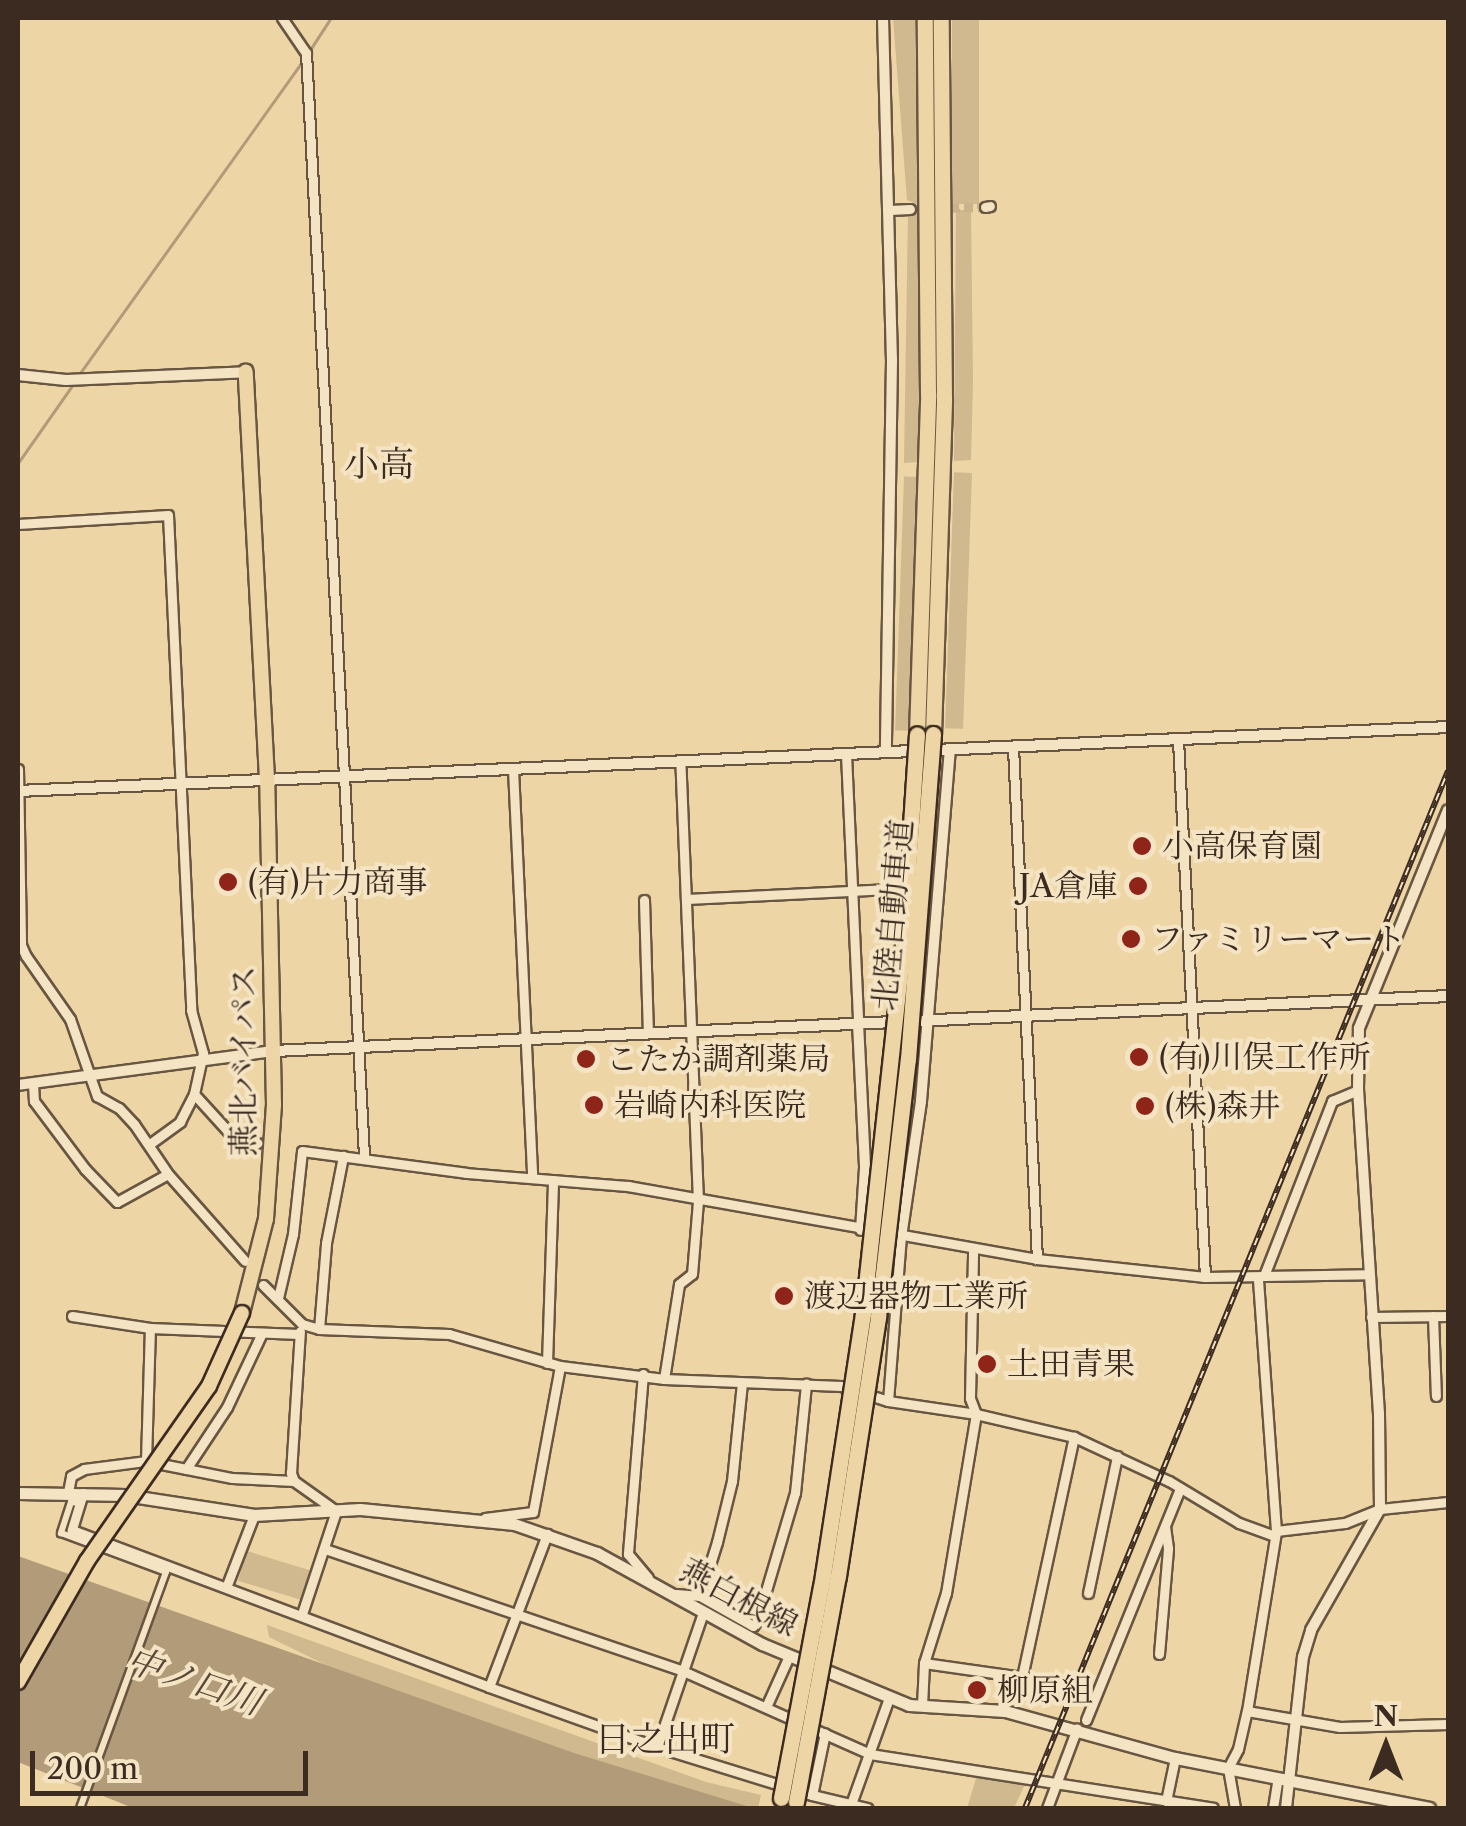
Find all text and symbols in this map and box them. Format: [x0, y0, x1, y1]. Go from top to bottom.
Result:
district label: 小高 [344, 443, 414, 485]
street label: 北陸自動車道 [866, 818, 920, 1012]
place label: 小高保育園 [1162, 827, 1322, 865]
marker: 小高保育園 [1131, 835, 1153, 857]
place label: (有)片力商事 [248, 863, 427, 901]
place label: JA倉庫 [1019, 867, 1118, 905]
marker: (有)片力商事 [217, 871, 239, 893]
marker: JA倉庫 [1127, 875, 1149, 897]
place label: ファミリーマート [1151, 920, 1407, 958]
marker: ファミリーマート [1120, 928, 1142, 950]
street label: 燕北バイパス [225, 965, 263, 1157]
place label: (有)川俣工作所 [1159, 1038, 1370, 1076]
place label: こたか調剤薬局 [606, 1040, 830, 1078]
marker: (有)川俣工作所 [1128, 1046, 1150, 1068]
marker: こたか調剤薬局 [575, 1048, 597, 1070]
place label: 岩崎内科医院 [614, 1086, 806, 1124]
place label: (株)森井 [1165, 1087, 1280, 1125]
marker: 岩崎内科医院 [583, 1094, 605, 1116]
marker: (株)森井 [1134, 1095, 1156, 1117]
place label: 渡辺器物工業所 [804, 1277, 1028, 1315]
marker: 渡辺器物工業所 [773, 1285, 795, 1307]
place label: 土田青果 [1007, 1345, 1135, 1383]
marker: 土田青果 [976, 1353, 998, 1375]
street label: 燕白根線 [673, 1551, 805, 1645]
water label: 中ノ口川 [121, 1638, 267, 1724]
place label: 柳原組 [997, 1671, 1093, 1709]
marker: 柳原組 [966, 1679, 988, 1701]
north arrow [1336, 1696, 1436, 1796]
text: N [1374, 1699, 1398, 1733]
district label: 日之出町 [595, 1718, 735, 1760]
scale bar [35, 1731, 312, 1793]
text: 200 m [47, 1750, 138, 1787]

